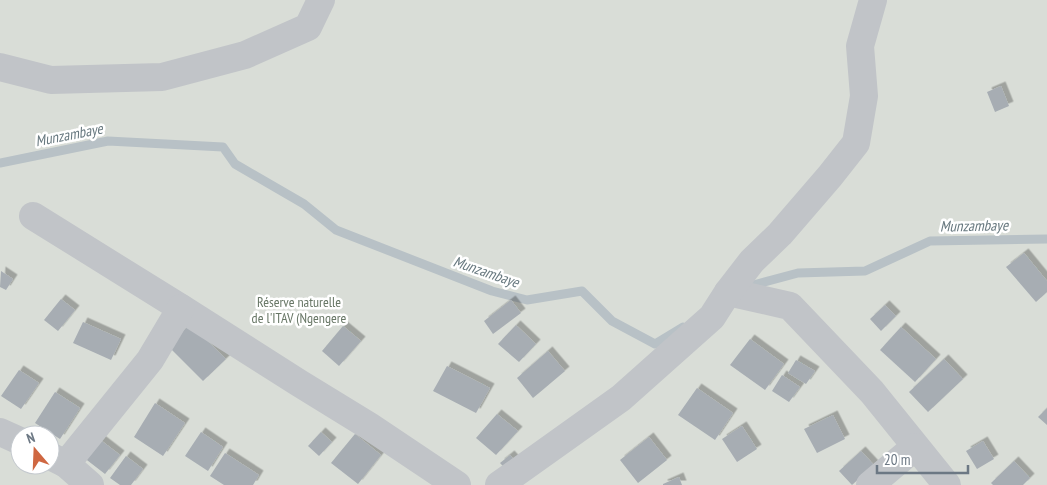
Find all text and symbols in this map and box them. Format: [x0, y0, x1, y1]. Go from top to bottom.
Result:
water label: Munzambaye [34, 119, 105, 150]
water label: Munzambaye [940, 215, 1009, 236]
water label: Munzambaye [451, 251, 522, 292]
park label: Réserve naturelle de l'ITAV (Ngengere [252, 293, 347, 327]
north arrow [10, 425, 60, 475]
text: N [24, 428, 37, 447]
scale bar [877, 442, 968, 474]
text: 20 m [884, 450, 910, 469]

